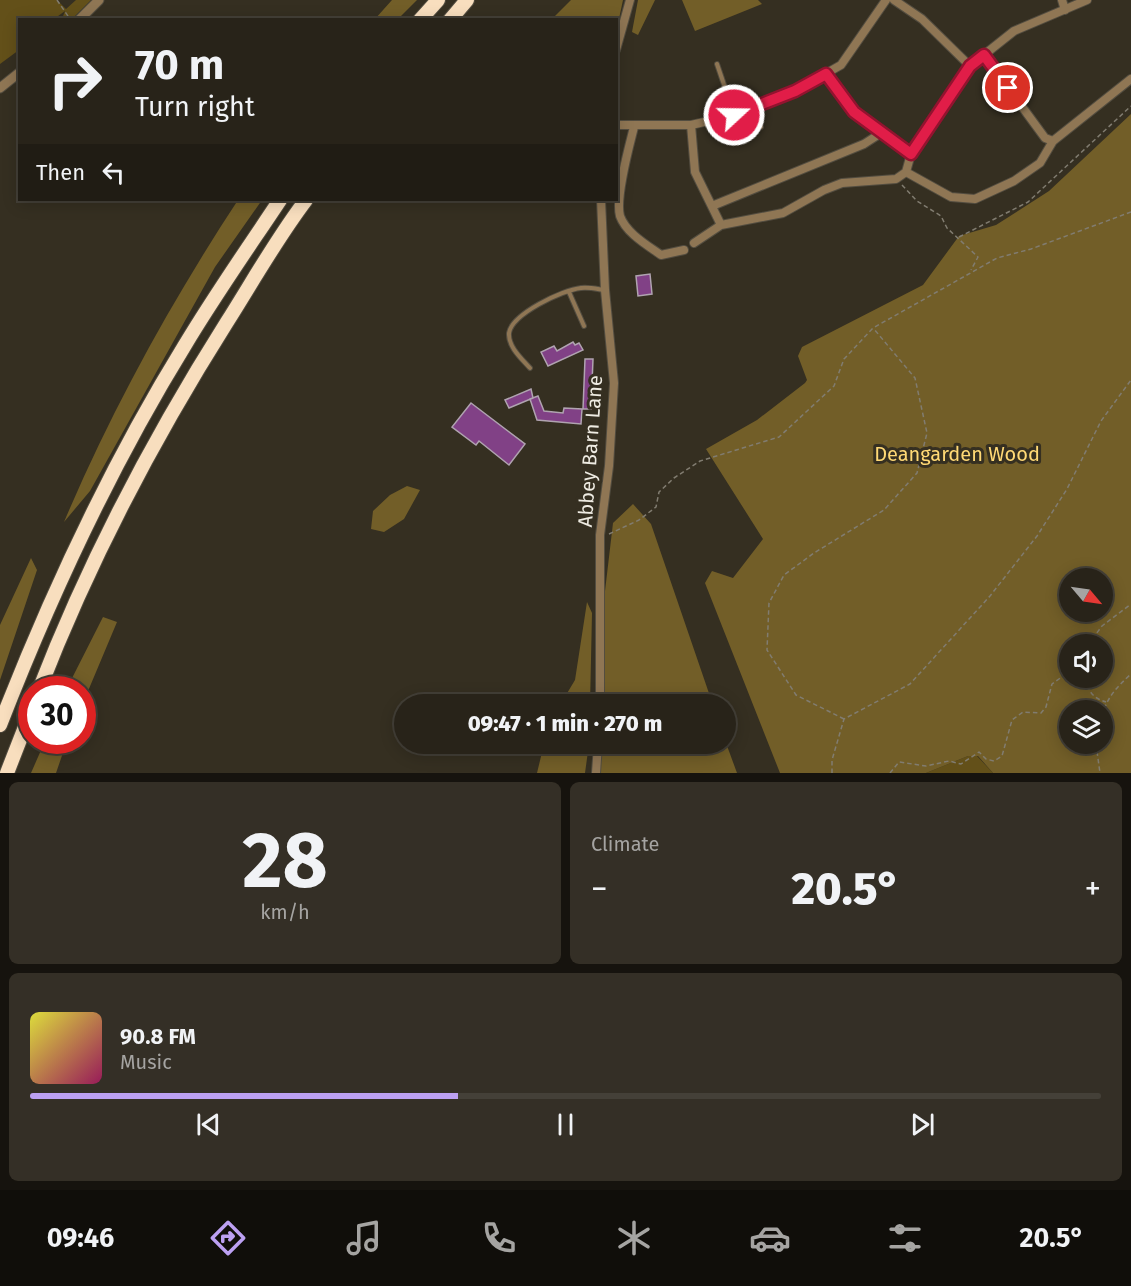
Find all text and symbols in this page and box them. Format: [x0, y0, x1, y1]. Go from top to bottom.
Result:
text: 70 m [135, 40, 224, 90]
icon: right [36, 42, 114, 120]
pin [982, 62, 1033, 113]
icon: arrive [991, 71, 1024, 104]
position arrow [702, 83, 766, 147]
text: Turn right [135, 91, 255, 123]
icon: left [97, 156, 130, 189]
text: Then [36, 159, 85, 186]
street label: Abbey Barn Lane [573, 374, 607, 528]
park label: Deangarden Wood [874, 442, 1040, 466]
north arrow [1059, 568, 1113, 622]
map controls [1059, 568, 1113, 754]
button: sound [1059, 634, 1113, 688]
speed limit sign: 30 [18, 676, 96, 754]
button: layers [1059, 700, 1113, 754]
text: 09:47 · 1 min · 270 m [468, 710, 662, 737]
text: 28 [242, 814, 328, 908]
text: Climate [591, 832, 659, 856]
text: 20.5° [791, 862, 901, 916]
text: − [591, 869, 608, 909]
text: + [1085, 869, 1101, 909]
text: km/h [260, 900, 310, 924]
text: 90.8 FM [120, 1023, 196, 1050]
text: Music [120, 1050, 172, 1074]
icon: previous [192, 1108, 225, 1141]
icon: pause [549, 1108, 582, 1141]
icon: next [906, 1108, 939, 1141]
icon: directions [207, 1217, 249, 1259]
icon: music [343, 1217, 385, 1259]
icon: phone [478, 1217, 520, 1259]
icon: climate [613, 1217, 655, 1259]
icon: car [749, 1217, 791, 1259]
icon: filters [884, 1217, 926, 1259]
text: 09:46 [47, 1222, 114, 1254]
text: 20.5° [1019, 1222, 1084, 1254]

